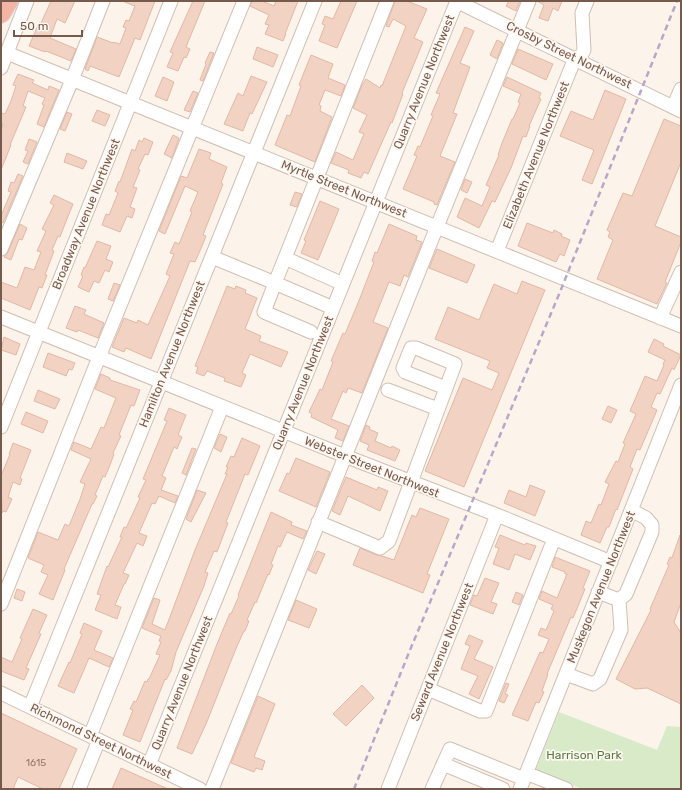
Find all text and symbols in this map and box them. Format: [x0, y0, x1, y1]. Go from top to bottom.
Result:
scale bar [14, 12, 82, 38]
street label: Quarry Avenue Northwest [391, 12, 458, 151]
street label: Crosby Street Northwest [504, 18, 634, 92]
text: 50 m [20, 19, 48, 33]
street label: Elizabeth Avenue Northwest [500, 79, 572, 231]
street label: Broadway Avenue Northwest [49, 136, 123, 292]
street label: Myrtle Street Northwest [279, 157, 409, 221]
street label: Hamilton Avenue Northwest [136, 278, 208, 429]
street label: Quarry Avenue Northwest [270, 313, 337, 452]
street label: Webster Street Northwest [302, 433, 442, 501]
street label: Muskegon Avenue Northwest [564, 508, 638, 665]
street label: Seward Avenue Northwest [408, 581, 476, 723]
street label: Quarry Avenue Northwest [149, 613, 216, 752]
street label: Richmond Street Northwest [28, 701, 174, 782]
park label: Harrison Park [546, 748, 623, 762]
house number: 1615 [26, 757, 46, 769]

